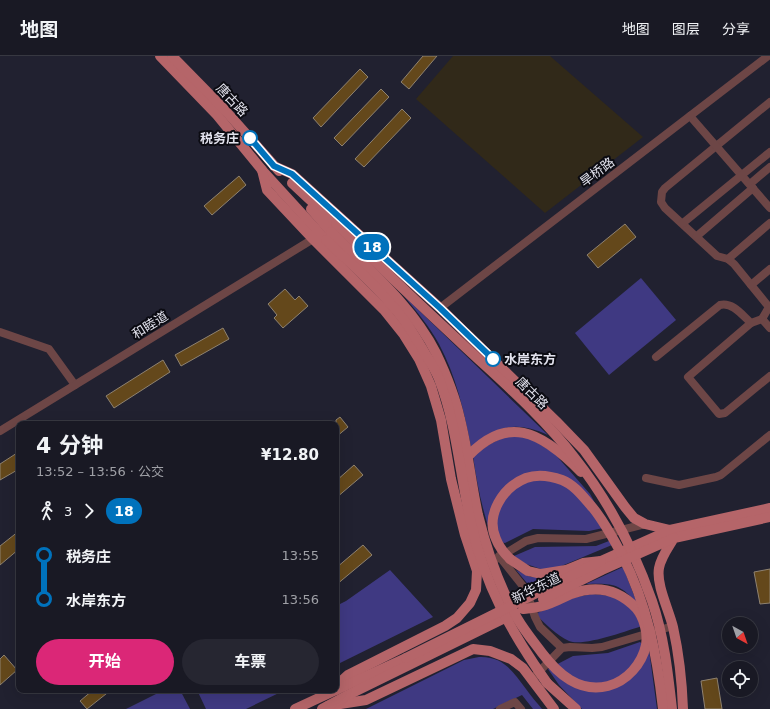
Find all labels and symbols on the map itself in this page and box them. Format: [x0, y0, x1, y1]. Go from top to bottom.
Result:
street label: 唐古路 [213, 81, 251, 119]
marker: 税务庄 [242, 130, 258, 146]
place label: 税务庄 [200, 131, 239, 146]
street label: 旱桥路 [577, 154, 617, 190]
line badge: 18 [354, 234, 390, 260]
street label: 和睦道 [129, 308, 171, 342]
marker: 水岸东方 [485, 351, 501, 367]
place label: 水岸东方 [504, 352, 556, 367]
street label: 唐古路 [513, 374, 551, 412]
street label: 新华东道 [509, 570, 563, 606]
north arrow [722, 617, 758, 653]

